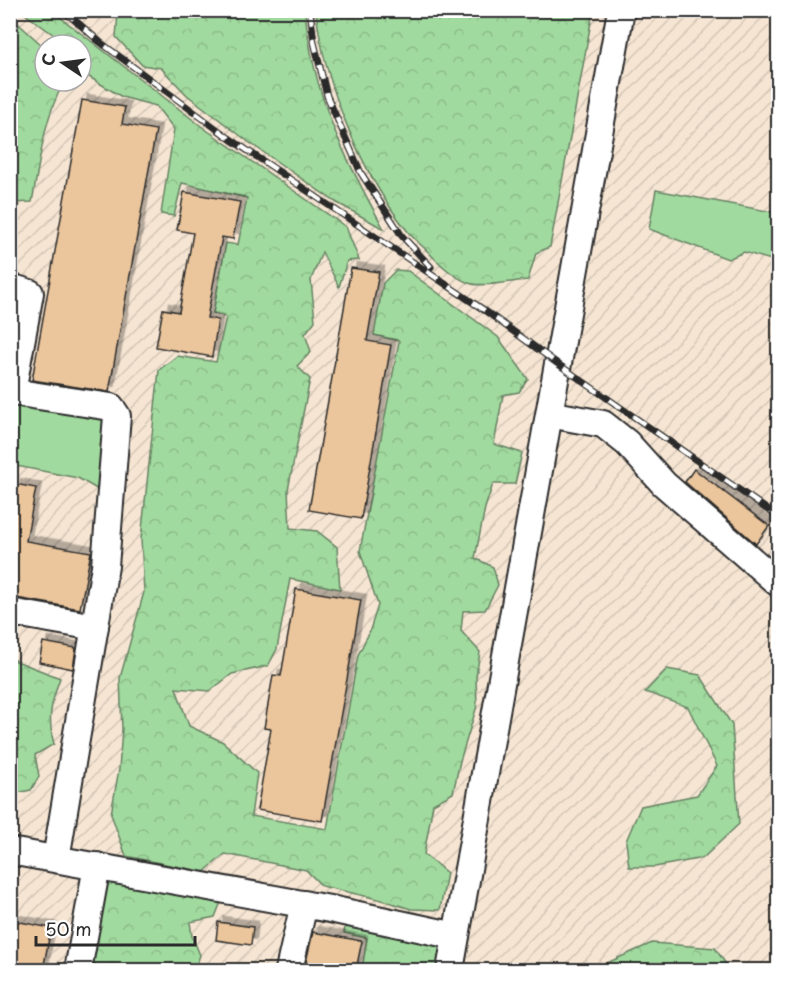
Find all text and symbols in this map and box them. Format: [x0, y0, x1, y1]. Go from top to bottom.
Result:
north arrow [33, 33, 93, 93]
text: С [34, 51, 60, 68]
scale bar [36, 909, 195, 947]
text: 50 m [45, 915, 92, 942]

